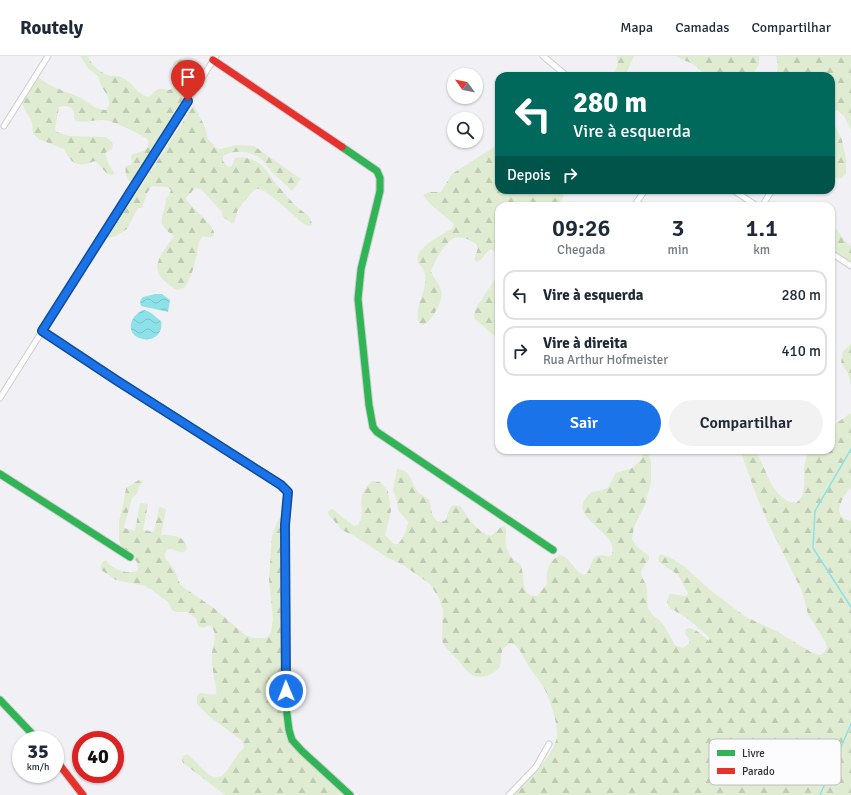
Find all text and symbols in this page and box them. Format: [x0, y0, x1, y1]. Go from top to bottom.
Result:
text: Routely [20, 16, 83, 40]
text: Mapa [620, 19, 653, 36]
text: Camadas [675, 19, 729, 36]
text: Compartilhar [751, 19, 831, 36]
pin [171, 60, 205, 101]
icon: arrive [177, 66, 199, 88]
north arrow [447, 68, 483, 104]
map controls [447, 68, 483, 148]
text: 280 m [573, 86, 647, 120]
icon: left [507, 88, 559, 140]
button: search [447, 112, 483, 148]
text: Vire à esquerda [573, 120, 691, 142]
icon: right [559, 164, 581, 186]
text: Depois [507, 166, 551, 184]
text: 09:26 [552, 213, 611, 243]
text: 3 [672, 213, 685, 243]
text: 1.1 [746, 213, 778, 243]
text: Chegada [557, 242, 605, 258]
text: min [668, 242, 689, 258]
text: km [753, 242, 770, 258]
icon: left [509, 284, 531, 306]
text: Vire à esquerda [543, 286, 643, 304]
text: 280 m [781, 286, 821, 304]
text: Vire à direita [543, 334, 627, 352]
icon: right [509, 340, 531, 362]
text: 410 m [781, 342, 821, 360]
text: Rua Arthur Hofmeister [543, 352, 668, 368]
button: Sair [507, 400, 661, 446]
button: Compartilhar [669, 400, 823, 446]
position arrow [265, 670, 307, 712]
speed limit sign: 40 [72, 731, 124, 783]
text: 35 [27, 739, 49, 764]
legend [709, 739, 841, 785]
text: Livre [742, 747, 765, 760]
text: km/h [27, 761, 49, 773]
text: Parado [742, 765, 775, 778]

